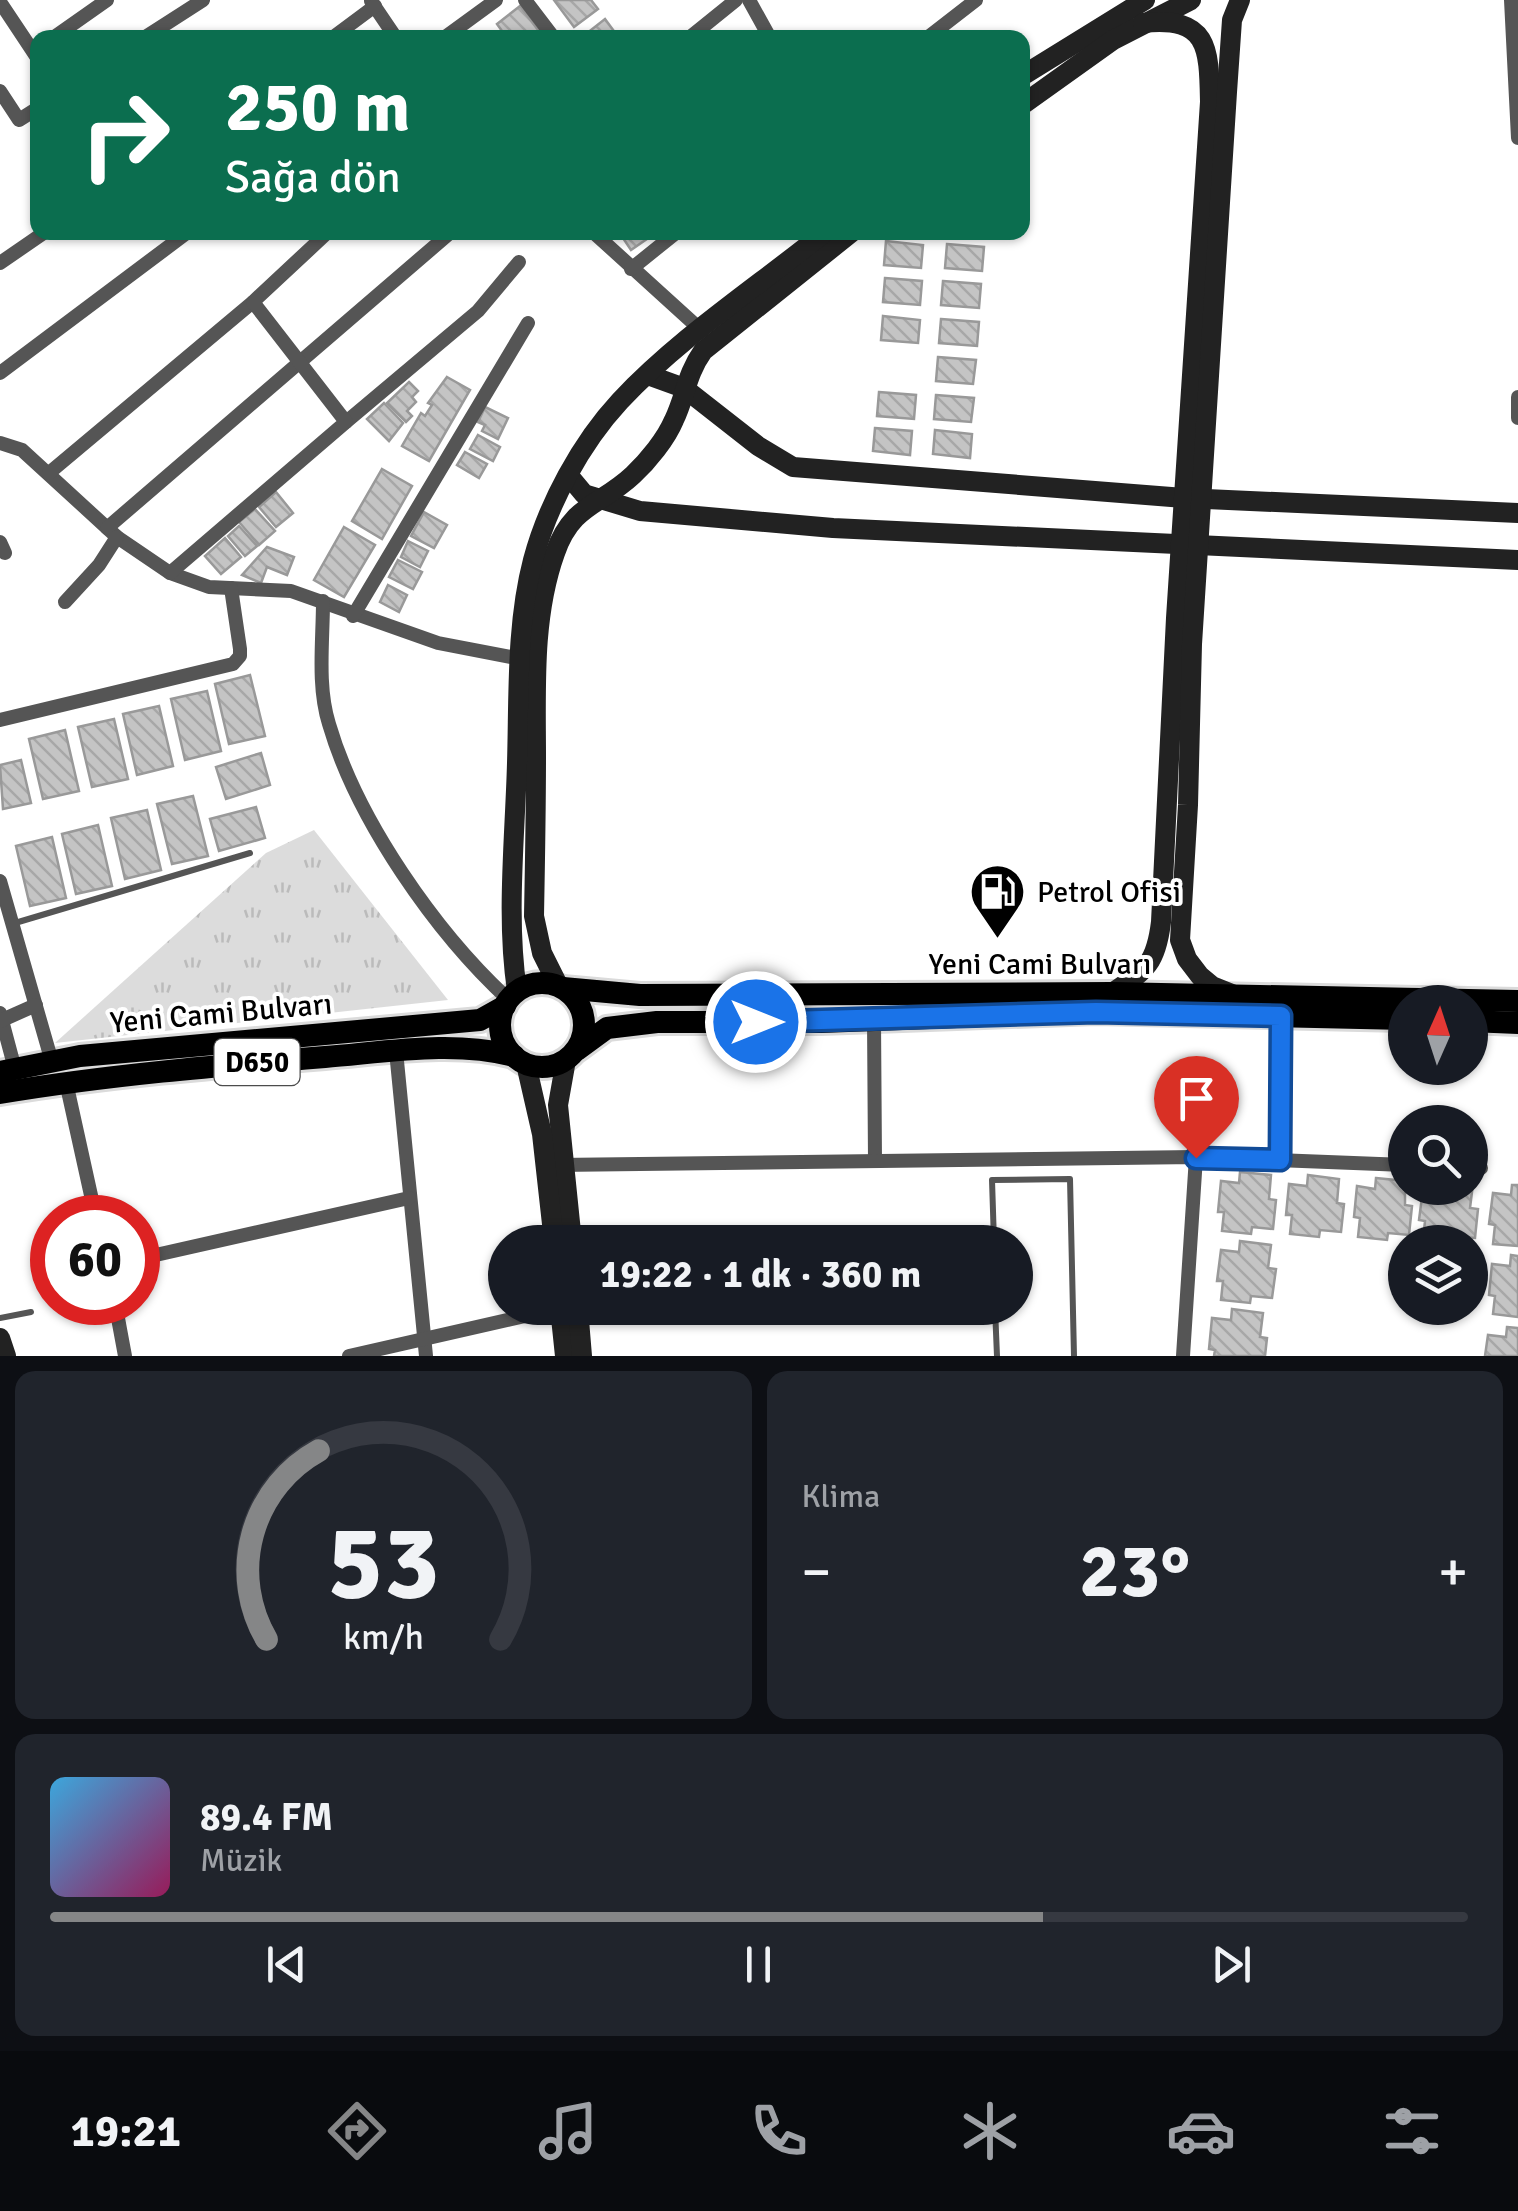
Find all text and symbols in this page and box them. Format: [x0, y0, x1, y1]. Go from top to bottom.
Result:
text: 250 m [225, 64, 410, 150]
icon: right [60, 70, 190, 200]
text: Sağa dön [225, 150, 401, 205]
fuel station icon: Petrol Ofisi [968, 862, 1028, 941]
place label: Petrol Ofisi [1037, 874, 1181, 911]
street label: Yeni Cami Bulvarı [929, 946, 1151, 983]
position arrow [704, 970, 808, 1074]
street label: Yeni Cami Bulvarı [108, 985, 334, 1042]
north arrow [1388, 985, 1488, 1085]
map controls [1388, 985, 1488, 1325]
road number: D650 [214, 1039, 300, 1085]
pin [1154, 1056, 1239, 1159]
icon: arrive [1169, 1071, 1224, 1126]
button: search [1388, 1105, 1488, 1205]
speed limit sign: 60 [30, 1195, 160, 1325]
button: layers [1388, 1225, 1488, 1325]
text: 19:22 · 1 dk · 360 m [600, 1251, 921, 1298]
text: Klima [802, 1477, 880, 1516]
text: 53 [327, 1499, 439, 1627]
text: 23° [1079, 1525, 1190, 1618]
text: − [802, 1538, 831, 1606]
text: + [1438, 1538, 1468, 1606]
text: km/h [343, 1615, 424, 1659]
text: 89.4 FM [200, 1794, 333, 1841]
text: Müzik [200, 1841, 282, 1880]
icon: previous [259, 1937, 314, 1992]
icon: pause [731, 1937, 786, 1992]
icon: next [1204, 1937, 1259, 1992]
icon: directions [322, 2096, 392, 2166]
icon: music [533, 2096, 603, 2166]
icon: phone [744, 2096, 814, 2166]
icon: climate [955, 2096, 1025, 2166]
icon: car [1166, 2096, 1236, 2166]
icon: filters [1377, 2096, 1447, 2166]
text: 19:21 [71, 2104, 181, 2159]

